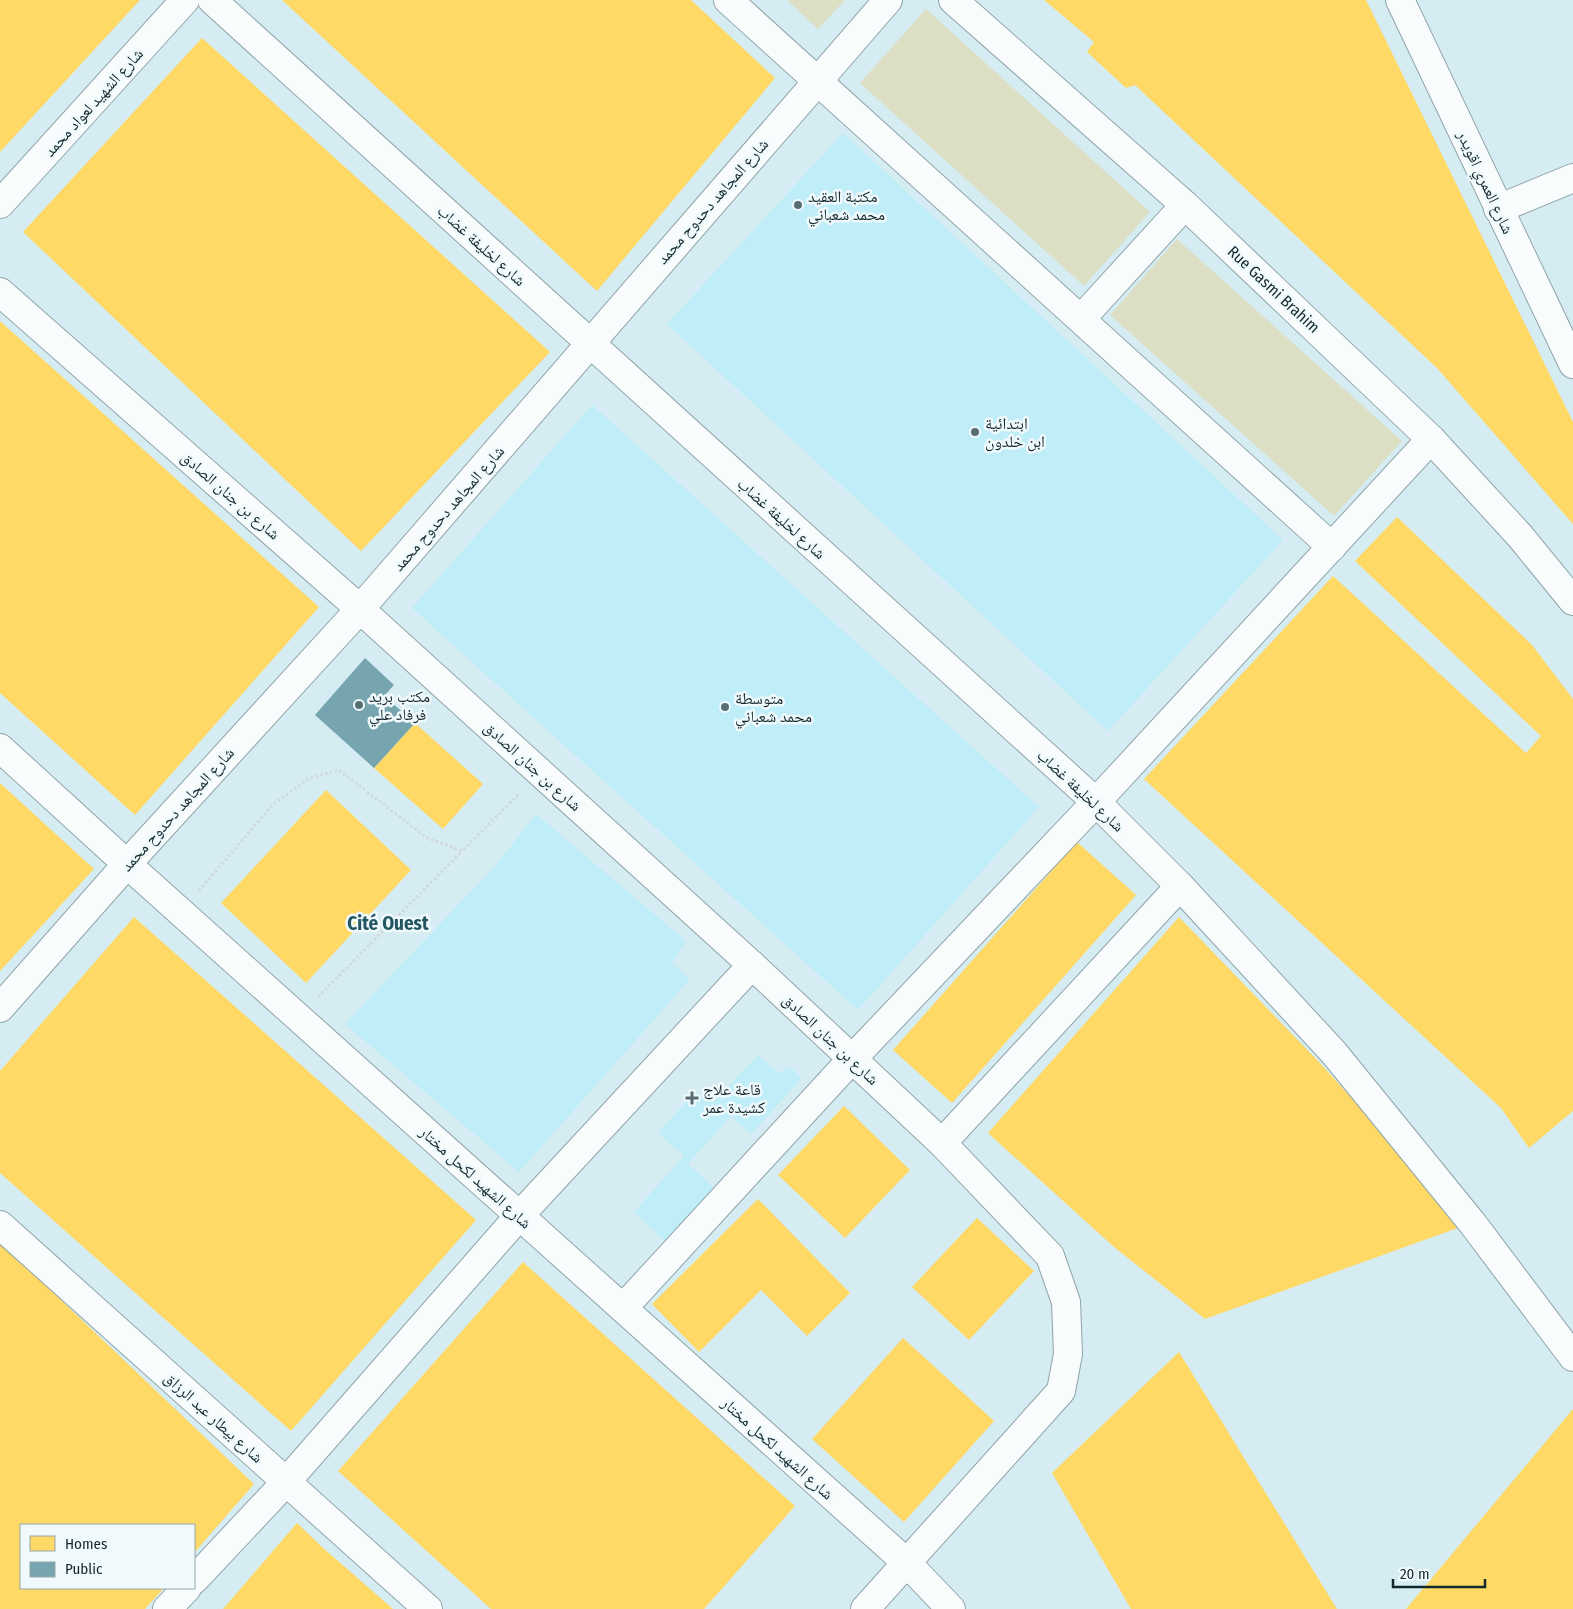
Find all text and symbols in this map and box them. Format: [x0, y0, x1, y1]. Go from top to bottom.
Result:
street label: شارع الشهيد لعواد محمد [40, 44, 148, 161]
street label: شارع العمري اقويدر [1450, 127, 1518, 238]
street label: شارع المجاهد دحدوح محمد [653, 135, 773, 269]
place label: مكتبة العقيد محمد شعباني [808, 187, 885, 227]
marker: مكتبة العقيد محمد شعباني [792, 199, 804, 211]
street label: شارع لخليفة غضاب [433, 201, 530, 291]
street label: Rue Gasmi Brahim [1224, 242, 1324, 337]
place label: ابتدائية ابن خلدون [985, 414, 1045, 452]
marker: ابتدائية ابن خلدون [969, 426, 981, 438]
street label: شارع المجاهد دحدوح محمد [389, 442, 509, 576]
street label: شارع بن جنان الصادق [177, 447, 284, 544]
street label: شارع لخليفة غضاب [733, 474, 830, 564]
place label: مكتب بريد فرفاد علي [369, 687, 430, 727]
place label: متوسطة محمد شعباني [735, 689, 812, 729]
marker: مكتب بريد فرفاد علي [353, 699, 365, 711]
marker: متوسطة محمد شعباني [719, 701, 731, 713]
street label: شارع بن جنان الصادق [479, 718, 585, 816]
street label: شارع المجاهد دحدوح محمد [117, 743, 239, 876]
street label: شارع لخليفة غضاب [1033, 745, 1128, 836]
district label: Cité Ouest [347, 912, 429, 935]
street label: شارع بن جنان الصادق [778, 990, 883, 1089]
place label: قاعة علاج كشيدة عمر [702, 1080, 765, 1117]
marker: قاعة علاج كشيدة عمر [685, 1091, 699, 1105]
street label: شارع الشهيد لكحل مختار [414, 1122, 535, 1233]
street label: شارع بيطار عبد الرزاق [160, 1368, 267, 1467]
street label: شارع الشهيد لكحل مختار [716, 1393, 837, 1504]
legend [20, 1524, 195, 1589]
text: Homes [65, 1535, 107, 1553]
scale bar [1393, 1556, 1486, 1588]
text: Public [65, 1560, 103, 1578]
text: 20 m [1400, 1565, 1430, 1583]

